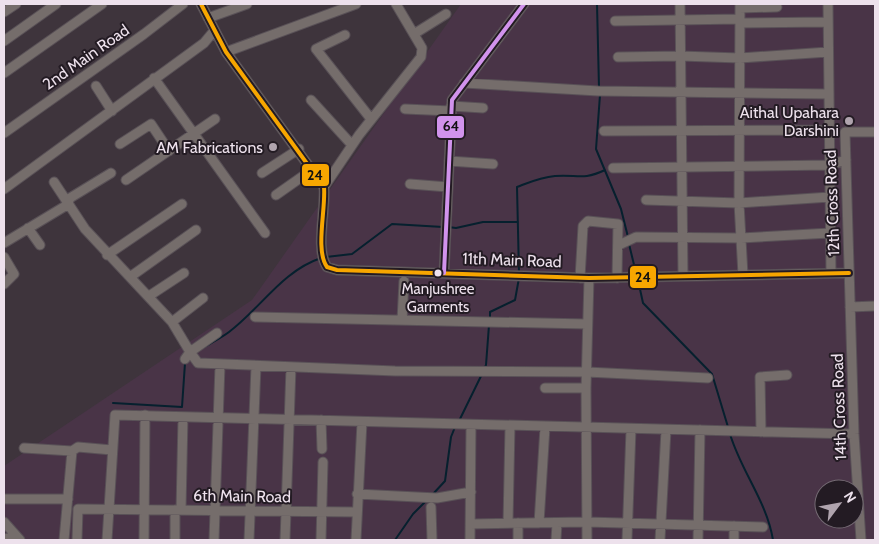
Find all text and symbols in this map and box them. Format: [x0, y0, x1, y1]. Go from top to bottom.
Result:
street label: 2nd Main Road [39, 20, 133, 94]
place label: Aithal Upahara Darshini [740, 103, 839, 140]
line badge: 64 [436, 115, 465, 139]
marker: Aithal Upahara Darshini [843, 115, 855, 127]
text: 64 [443, 117, 459, 135]
place label: AM Fabrications [156, 138, 263, 157]
marker: AM Fabrications [267, 141, 279, 153]
street label: 12th Cross Road [821, 150, 843, 256]
line badge: 24 [301, 163, 330, 187]
text: 24 [307, 166, 323, 184]
street label: 11th Main Road [462, 249, 562, 271]
line badge: 24 [629, 265, 657, 289]
marker: Manjushree Garments [433, 268, 443, 278]
text: 24 [635, 268, 651, 286]
place label: Manjushree Garments [402, 280, 475, 316]
street label: 14th Cross Road [828, 353, 850, 461]
north arrow [814, 479, 864, 529]
street label: 6th Main Road [193, 486, 291, 506]
text: N [840, 488, 860, 506]

